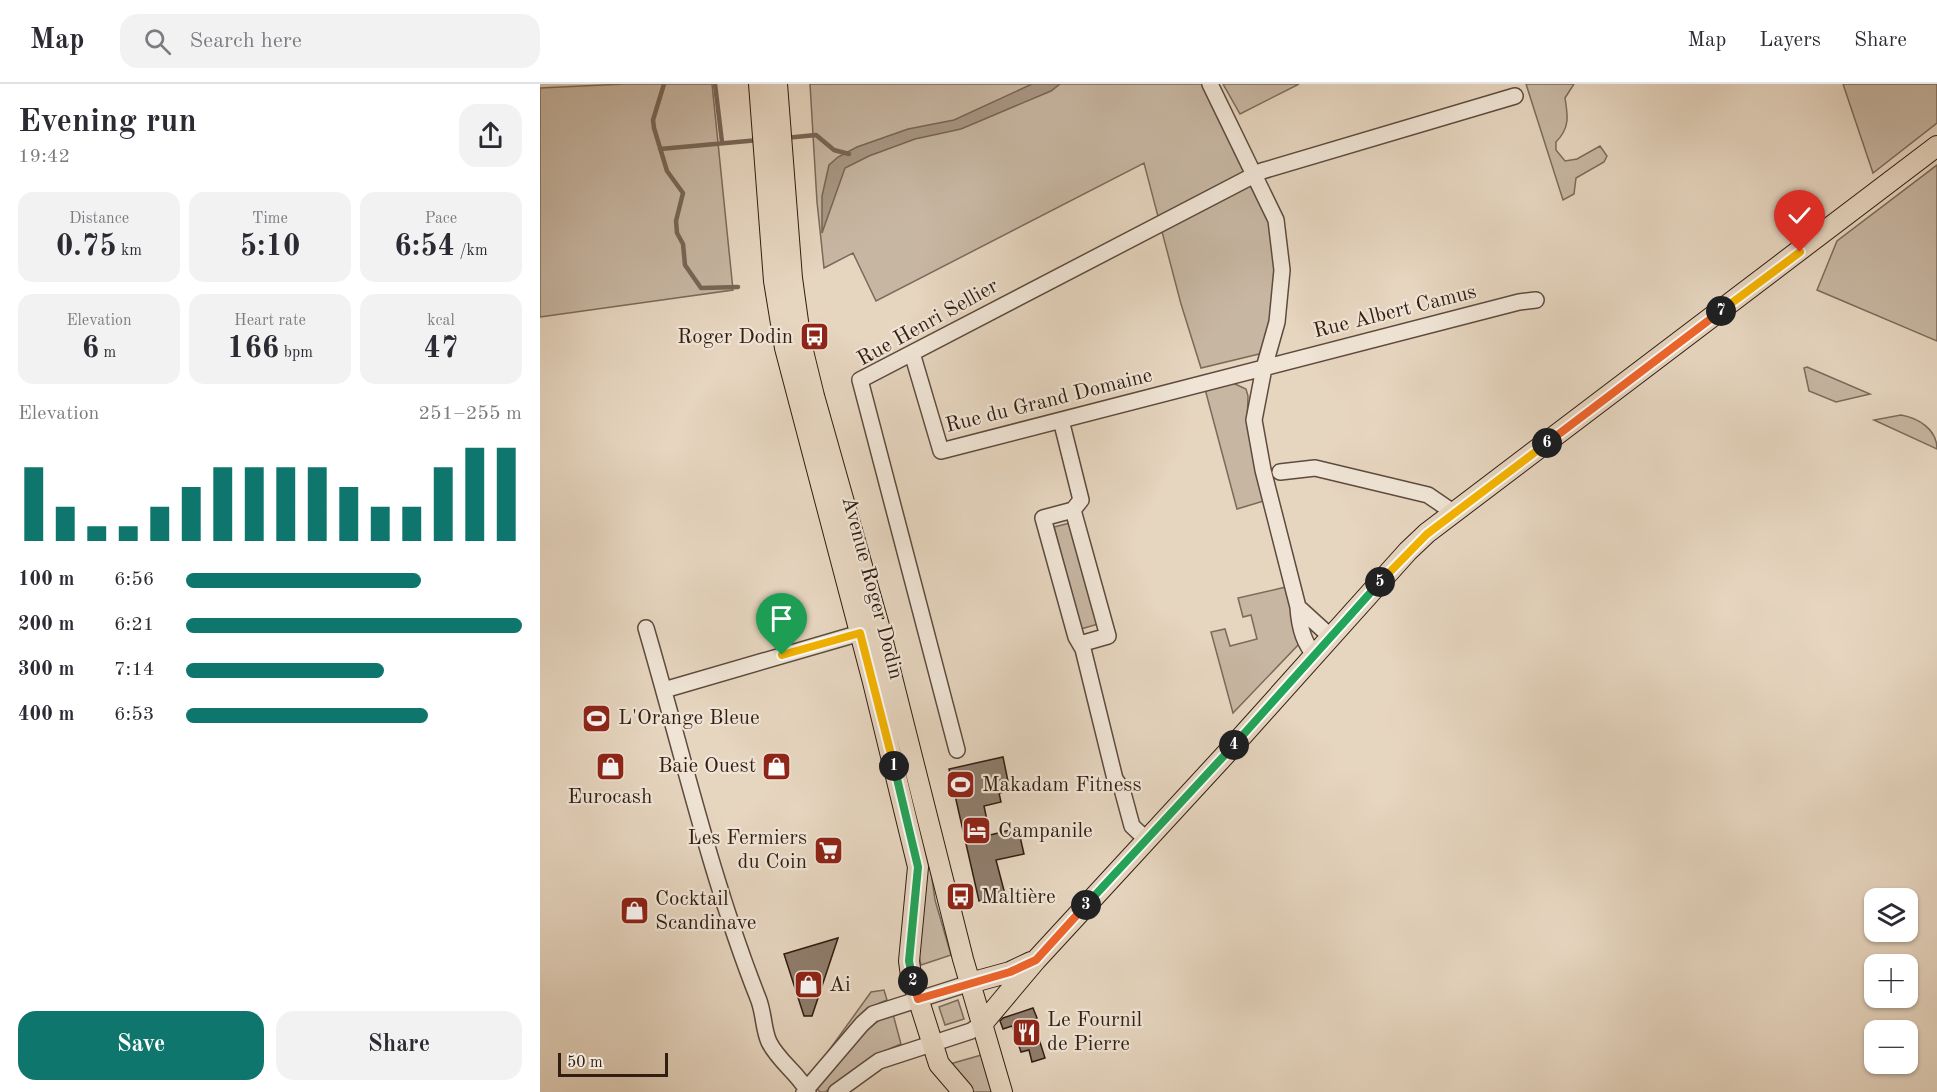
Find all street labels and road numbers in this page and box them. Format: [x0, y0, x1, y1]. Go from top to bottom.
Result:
street label: Rue Henri Sellier [854, 275, 1002, 370]
street label: Rue Albert Camus [1311, 282, 1479, 342]
street label: Rue du Grand Domaine [943, 365, 1155, 437]
street label: Avenue Roger Dodin [837, 494, 907, 682]

